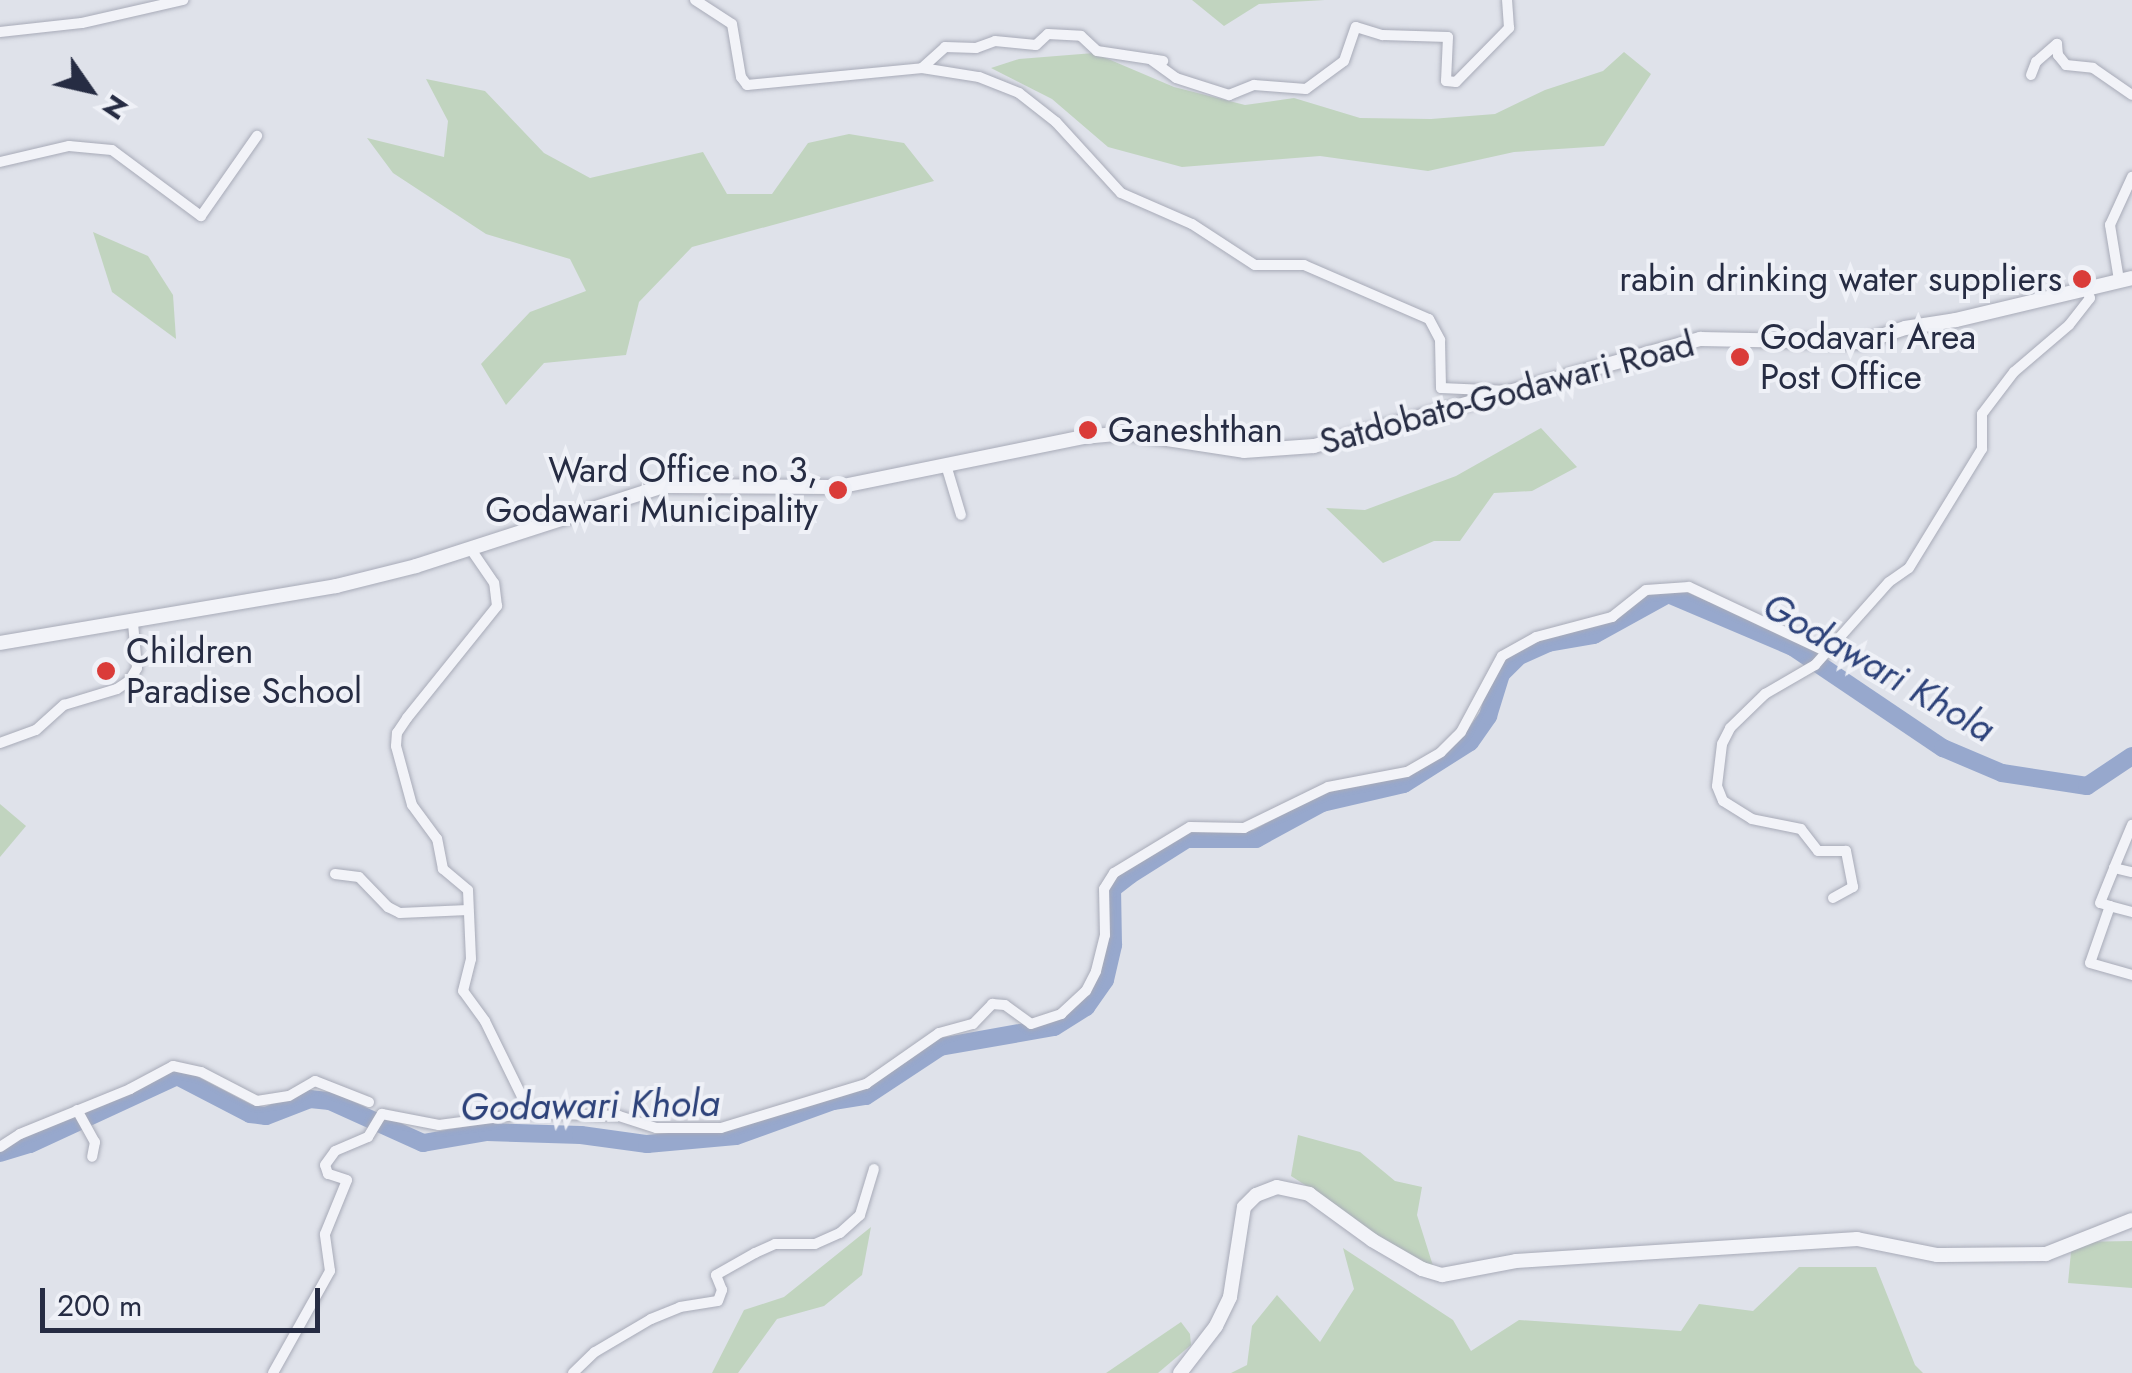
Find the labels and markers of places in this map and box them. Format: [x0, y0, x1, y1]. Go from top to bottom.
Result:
place label: rabin drinking water suppliers [1619, 258, 2062, 300]
marker: rabin drinking water suppliers [2071, 268, 2093, 290]
place label: Godavari Area Post Office [1760, 316, 1976, 398]
marker: Godavari Area Post Office [1729, 346, 1751, 368]
place label: Ganeshthan [1108, 409, 1283, 451]
marker: Ganeshthan [1077, 419, 1099, 441]
place label: Ward Office no 3, Godawari Municipality [485, 449, 818, 531]
marker: Ward Office no 3, Godawari Municipality [827, 479, 849, 501]
place label: Children Paradise School [126, 630, 362, 712]
marker: Children Paradise School [95, 660, 117, 682]

